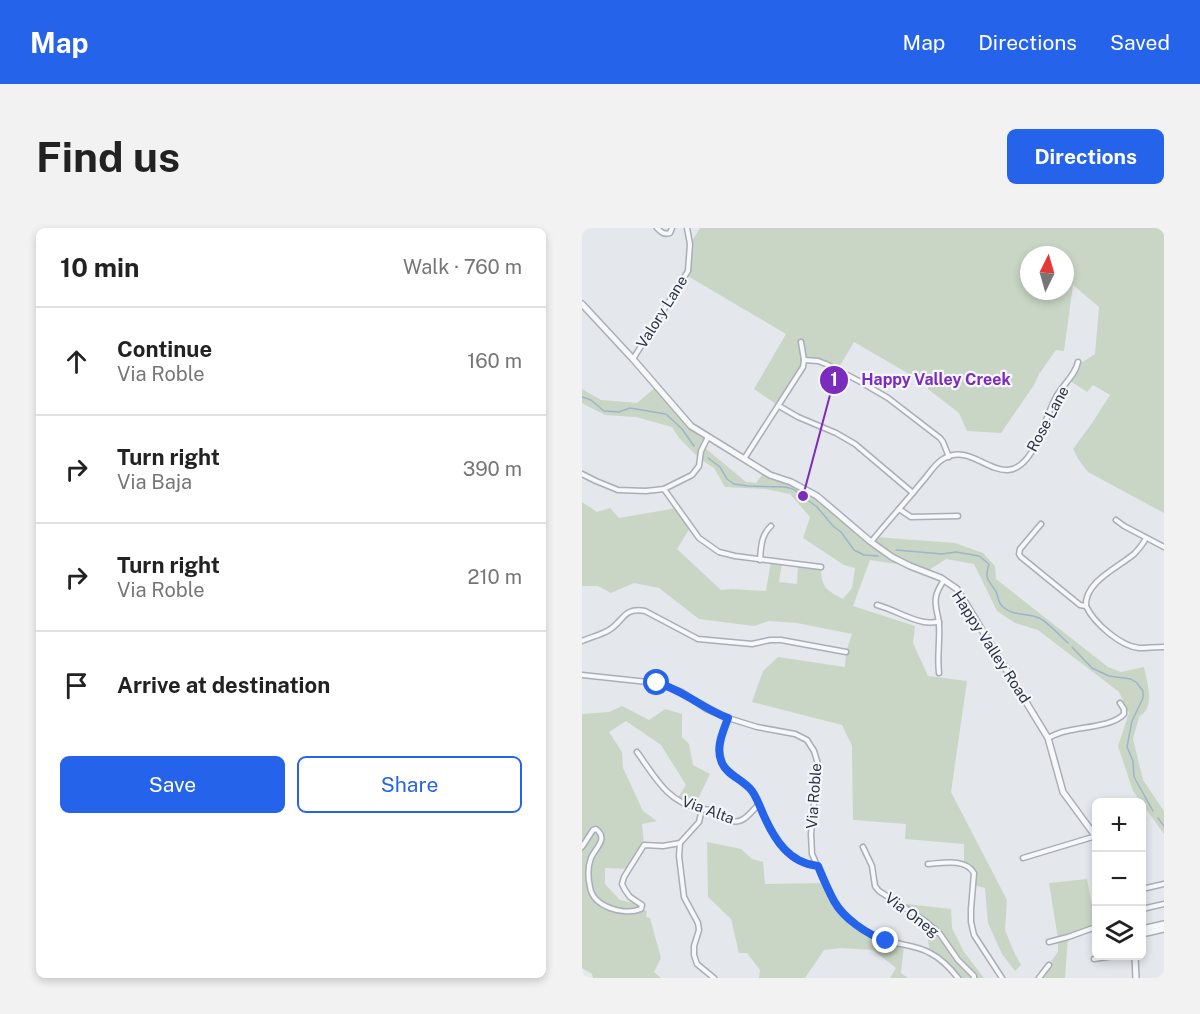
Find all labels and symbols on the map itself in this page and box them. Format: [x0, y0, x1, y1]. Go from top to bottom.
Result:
north arrow [1020, 246, 1074, 300]
street label: Valory Lane [633, 272, 690, 351]
callout: Happy Valley Creek [819, 363, 1023, 397]
text: 1 [830, 369, 838, 390]
text: Happy Valley Creek [861, 370, 1011, 389]
street label: Rose Lane [1023, 383, 1072, 454]
street label: Happy Valley Road [949, 587, 1034, 706]
route start [643, 669, 669, 695]
street label: Via Roble [803, 763, 824, 829]
street label: Via Alta [680, 792, 737, 827]
street label: Via Oneg [882, 889, 943, 940]
route end [872, 927, 898, 953]

